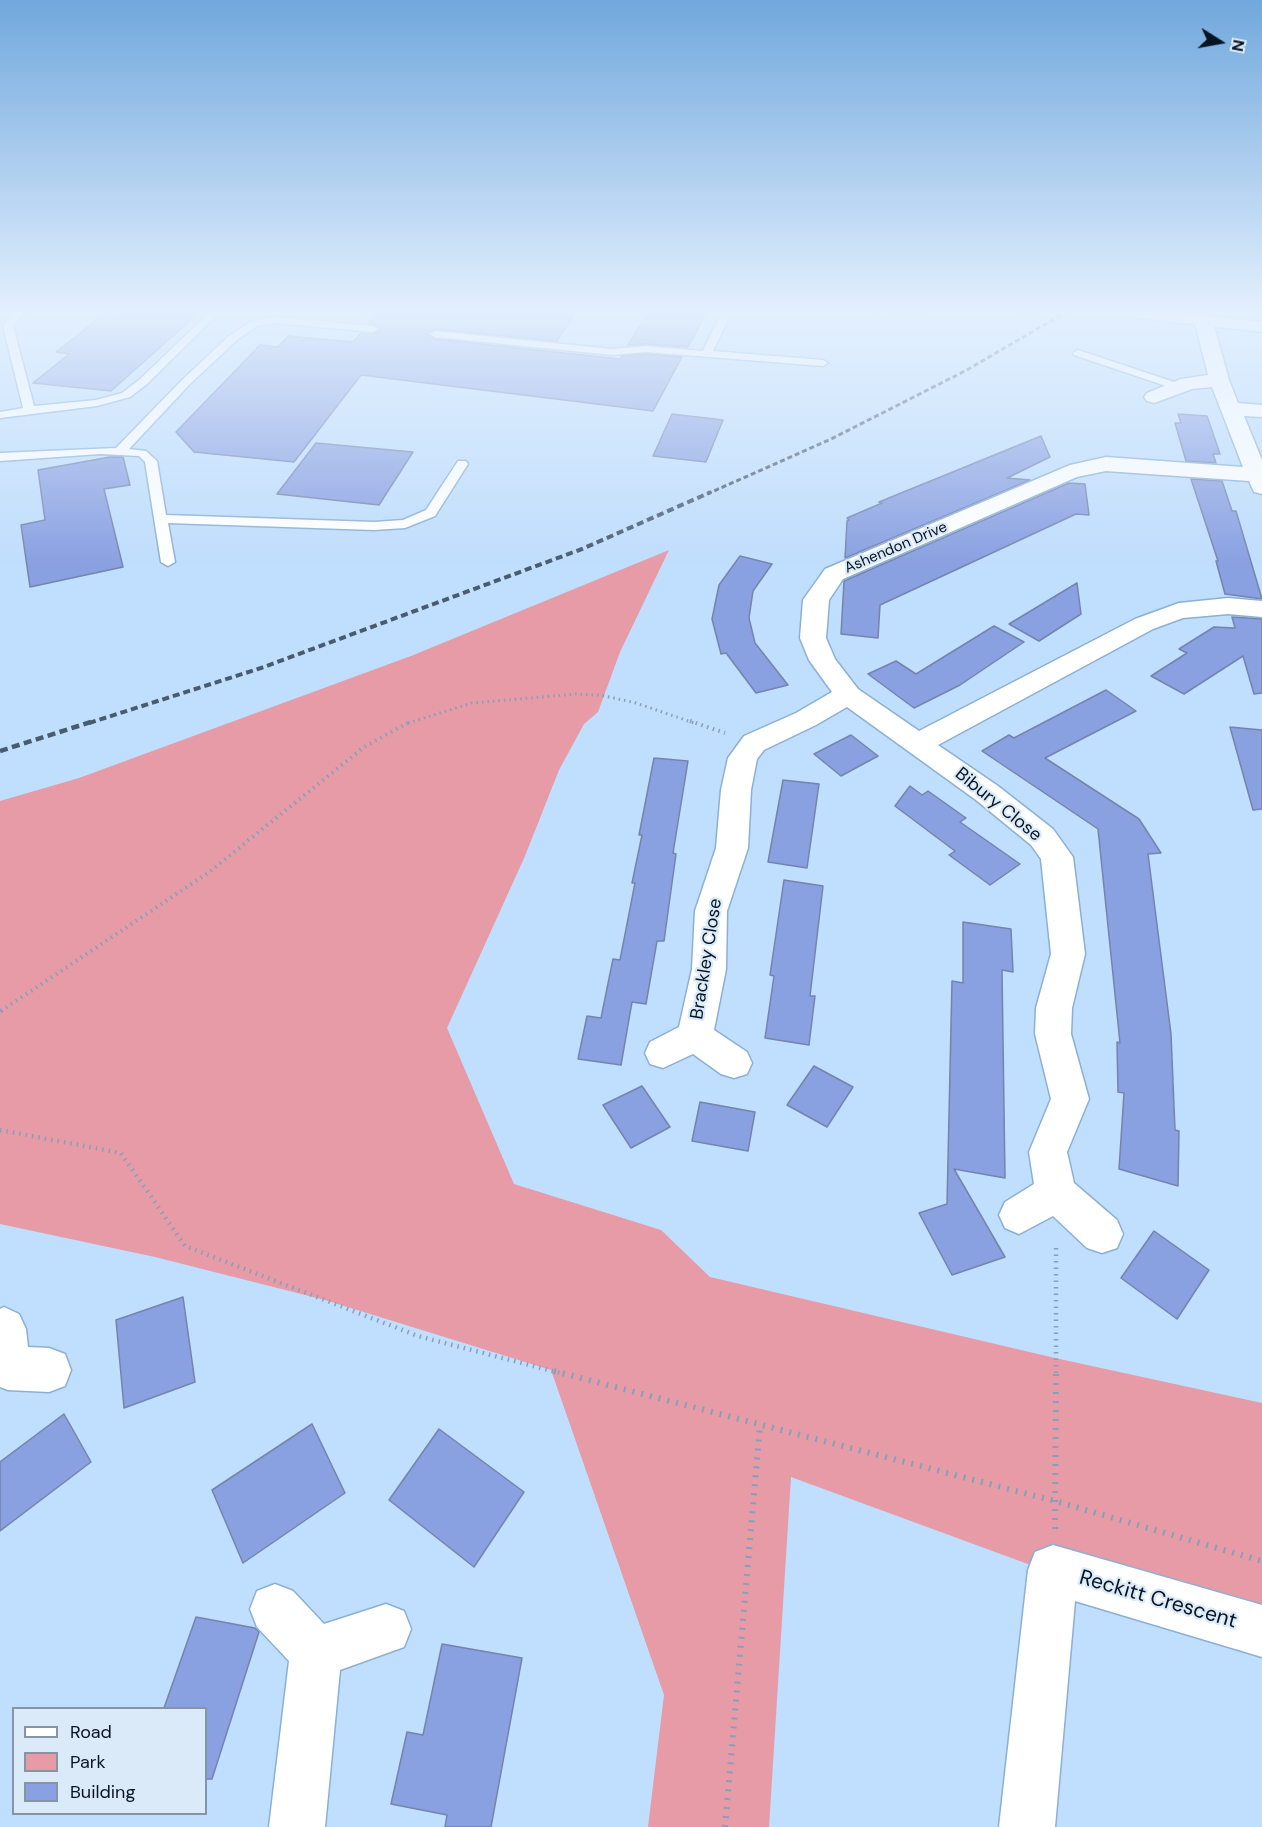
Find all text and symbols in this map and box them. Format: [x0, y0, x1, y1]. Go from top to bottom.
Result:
north arrow [1190, 12, 1250, 72]
text: N [1227, 38, 1250, 53]
street label: Ashendon Drive [842, 518, 950, 578]
street label: Bibury Close [950, 764, 1046, 846]
street label: Brackley Close [687, 897, 727, 1021]
street label: Reckitt Crescent [1076, 1565, 1240, 1635]
legend [12, 1707, 207, 1815]
text: Road [70, 1720, 112, 1744]
text: Park [70, 1750, 106, 1774]
text: Building [70, 1780, 135, 1804]

